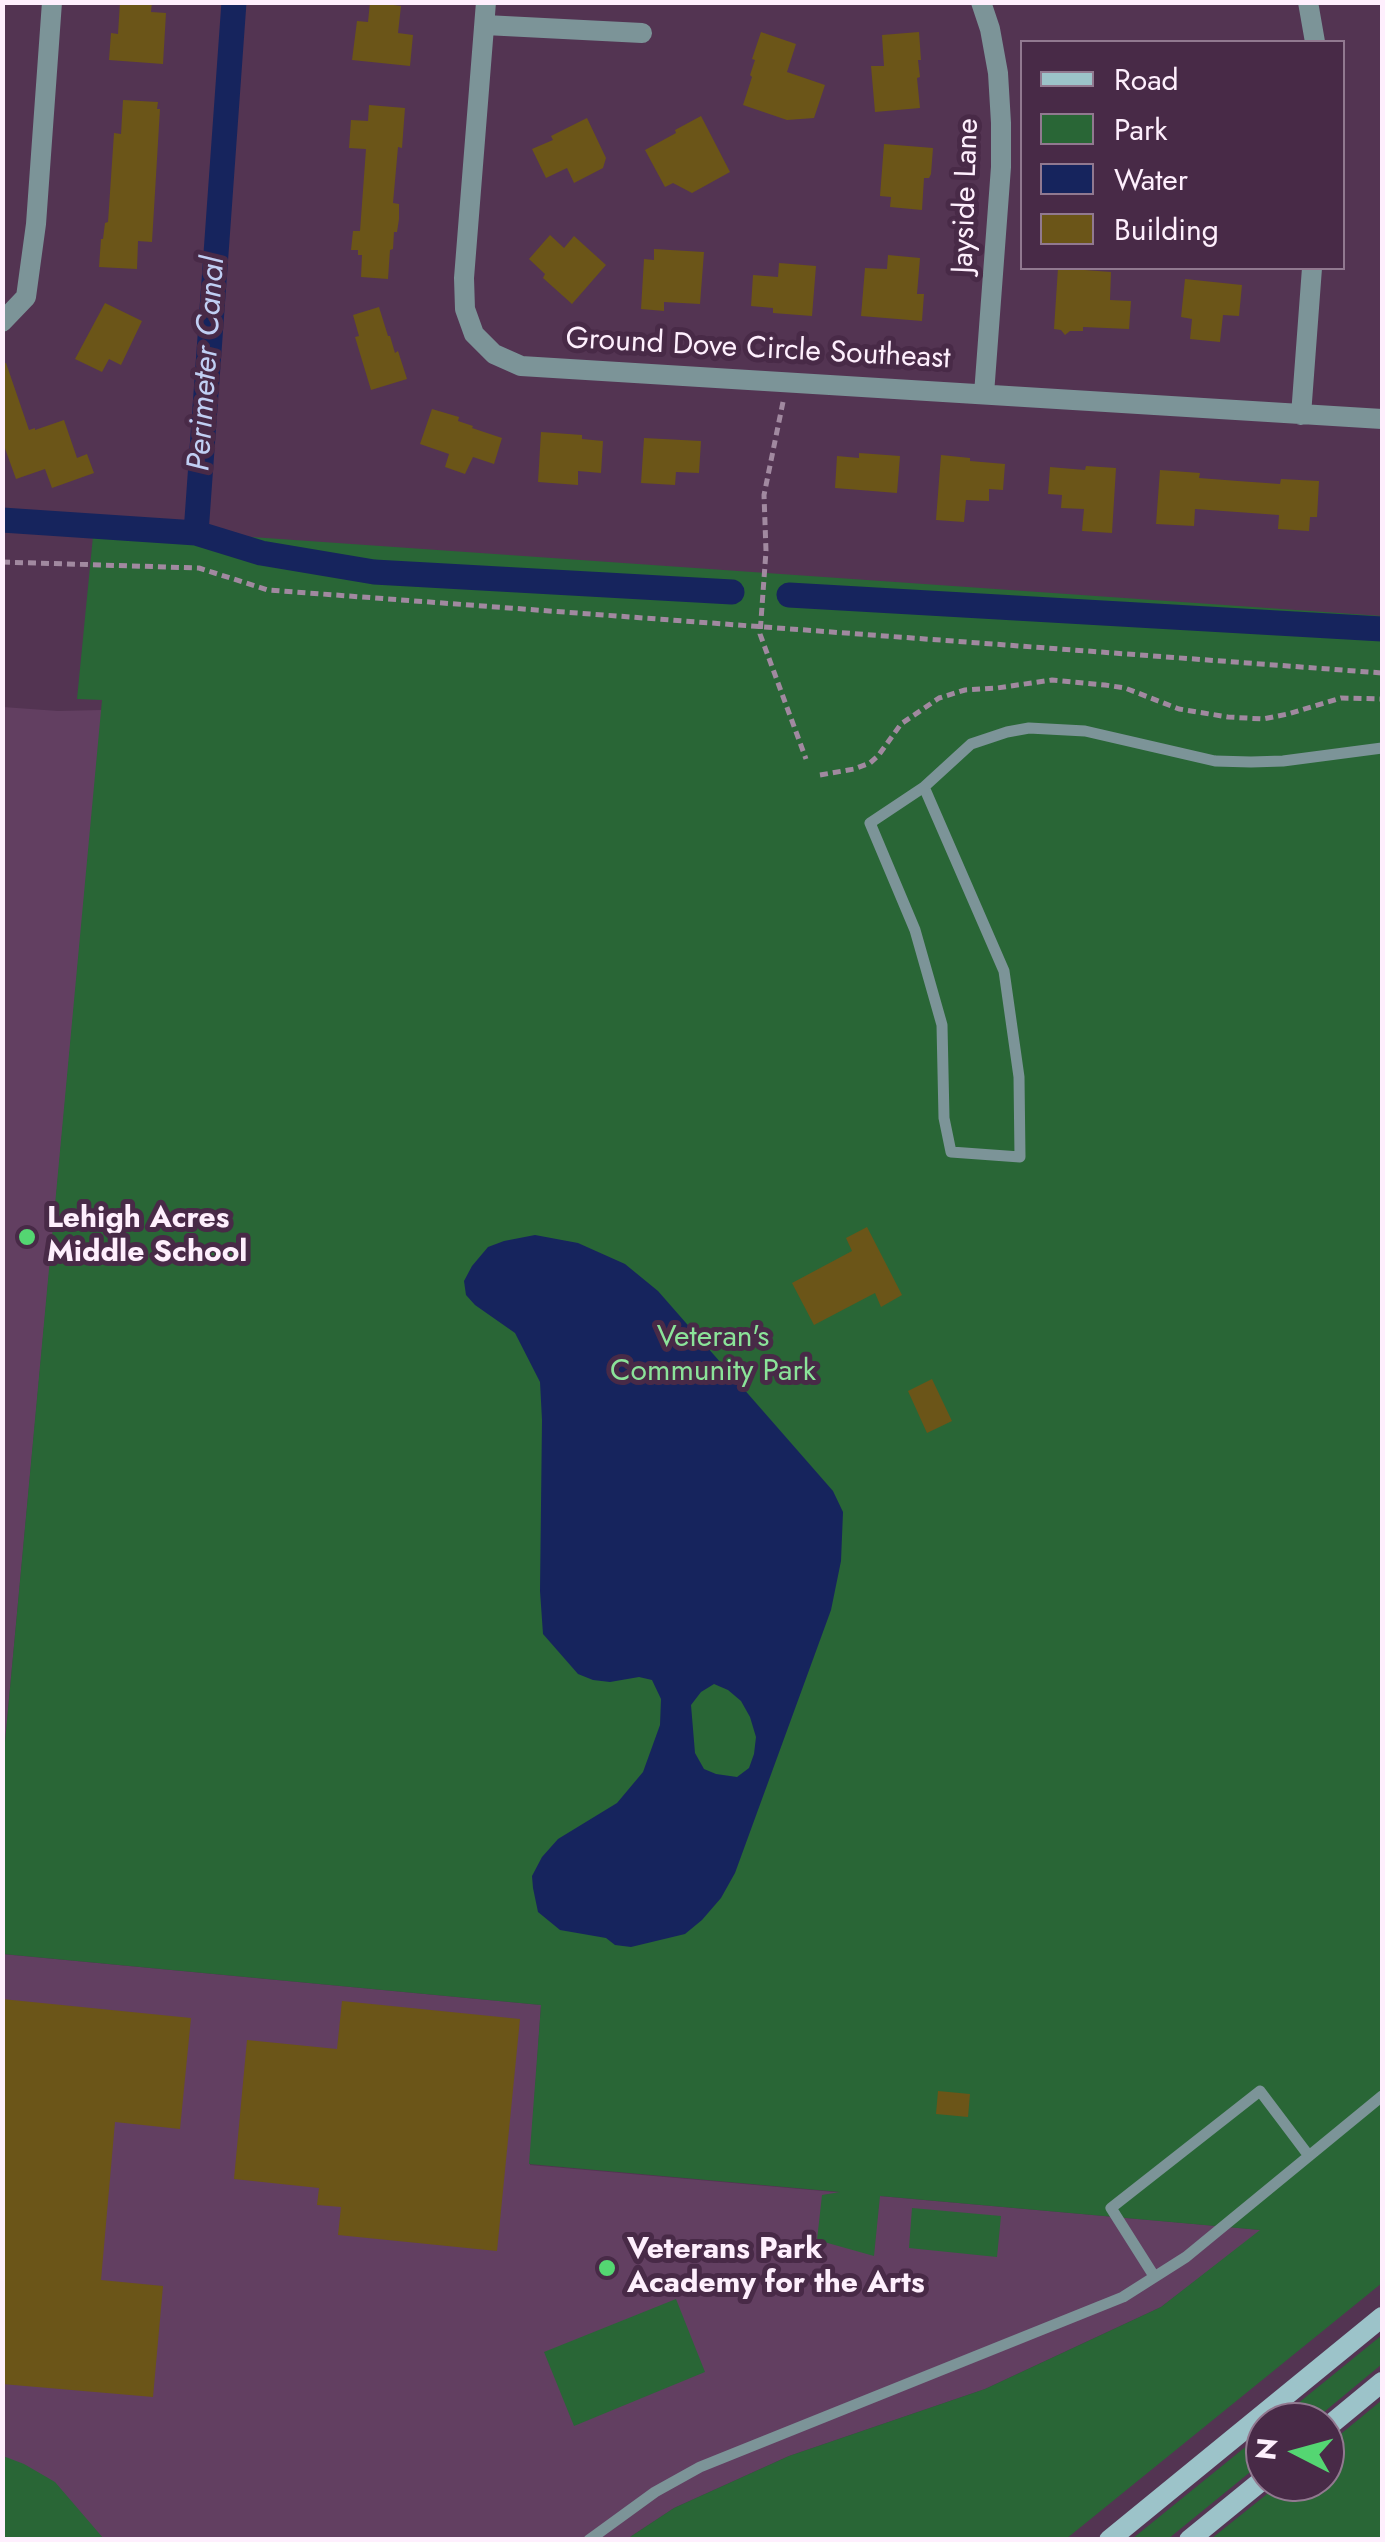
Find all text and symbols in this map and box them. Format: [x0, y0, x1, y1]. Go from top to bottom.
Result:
legend [1020, 40, 1345, 270]
text: Road [1114, 58, 1179, 101]
text: Park [1114, 108, 1167, 151]
street label: Jayside Lane [946, 118, 988, 274]
text: Water [1114, 158, 1188, 201]
text: Building [1114, 208, 1219, 251]
water label: Perimeter Canal [181, 255, 235, 473]
street label: Ground Dove Circle Southeast [565, 322, 951, 378]
place label: Lehigh Acres Middle School [47, 1202, 247, 1272]
marker: Lehigh Acres Middle School [16, 1226, 38, 1248]
park label: Veteran's Community Park [610, 1321, 816, 1392]
place label: Veterans Park Academy for the Arts [627, 2233, 925, 2304]
marker: Veterans Park Academy for the Arts [596, 2257, 618, 2279]
north arrow [1245, 2402, 1345, 2502]
text: N [1245, 2436, 1288, 2462]

